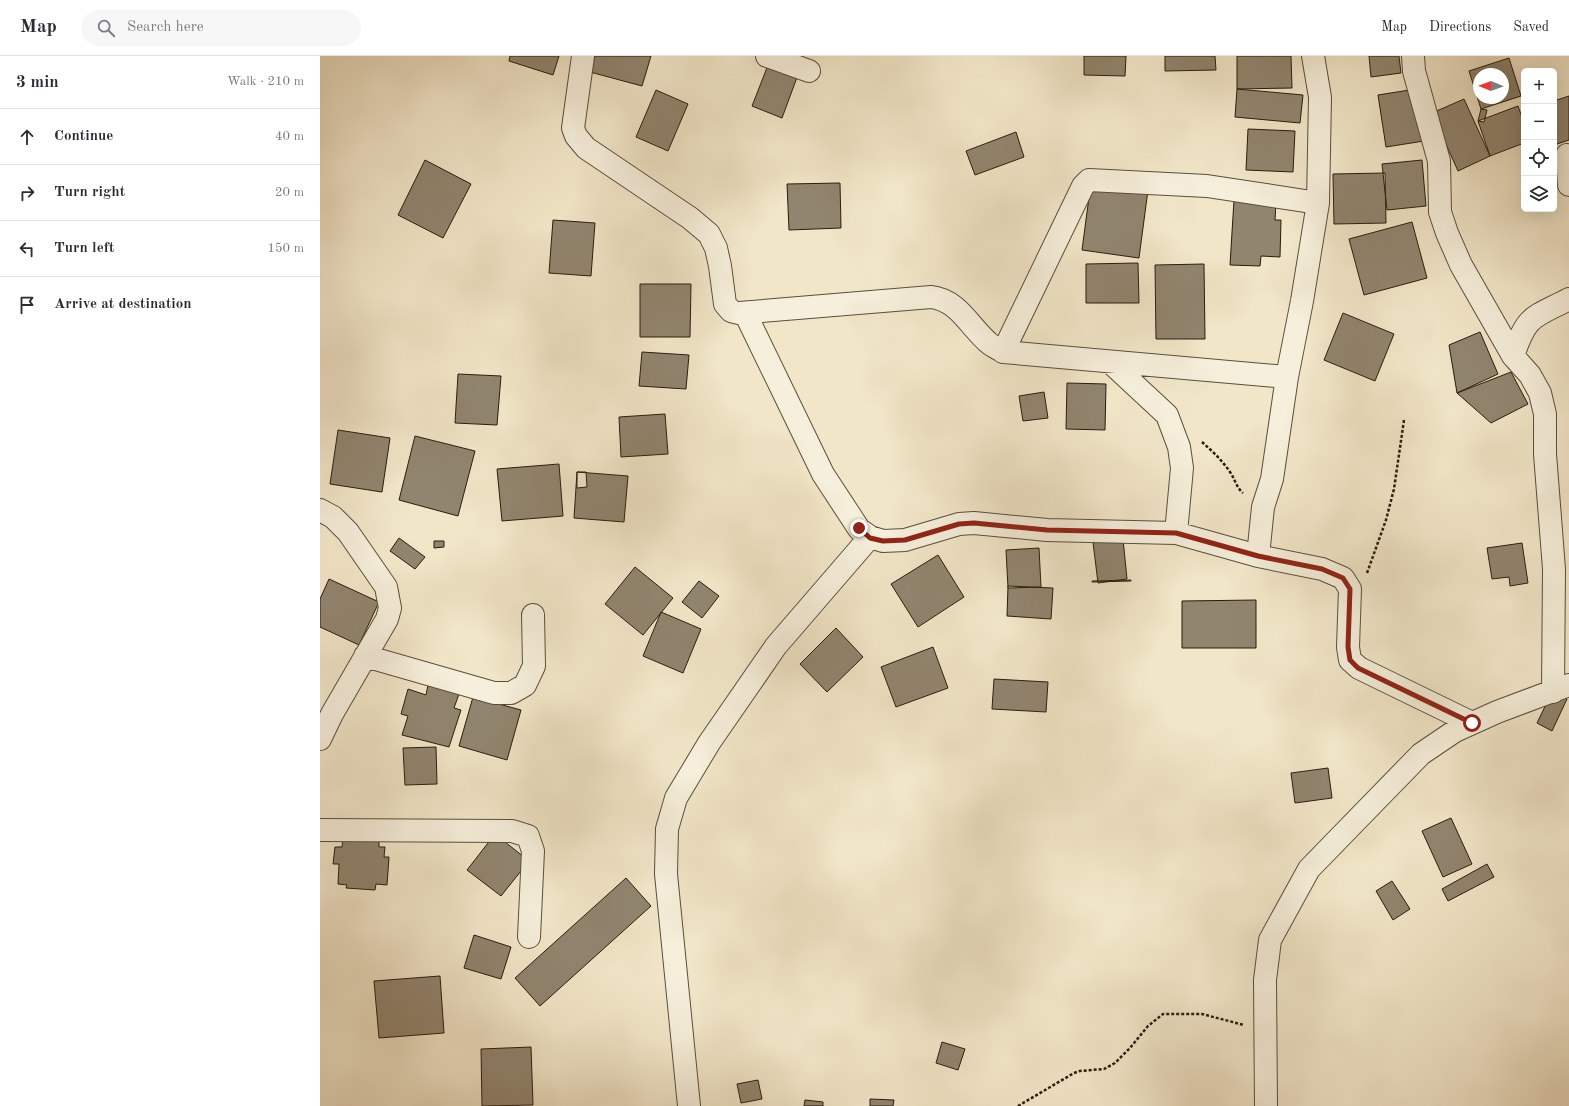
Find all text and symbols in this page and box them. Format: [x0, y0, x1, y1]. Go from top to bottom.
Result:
search box [81, 10, 361, 46]
icon: search [95, 17, 117, 39]
text: Map [20, 18, 57, 37]
text: Search here [127, 20, 204, 35]
text: Map [1381, 20, 1407, 34]
text: Directions [1429, 20, 1491, 34]
text: Saved [1513, 20, 1549, 34]
north arrow [1473, 68, 1509, 104]
map controls [1521, 68, 1557, 212]
button: + [1521, 68, 1557, 104]
text: 3 min [16, 74, 59, 91]
text: Walk · 210 m [227, 75, 304, 88]
button: − [1521, 104, 1557, 140]
icon: ahead [16, 126, 38, 148]
text: Continue [54, 129, 113, 144]
text: 40 m [275, 130, 304, 143]
button: locate [1521, 140, 1557, 176]
button: layers [1521, 176, 1557, 212]
icon: right [16, 182, 38, 204]
text: Turn right [54, 185, 125, 200]
text: 20 m [275, 186, 304, 199]
icon: left [16, 238, 38, 260]
text: Turn left [54, 241, 114, 256]
text: 150 m [267, 242, 304, 255]
icon: arrive [16, 294, 38, 316]
text: Arrive at destination [54, 297, 192, 312]
route end [850, 519, 868, 537]
route start [1463, 714, 1481, 732]

